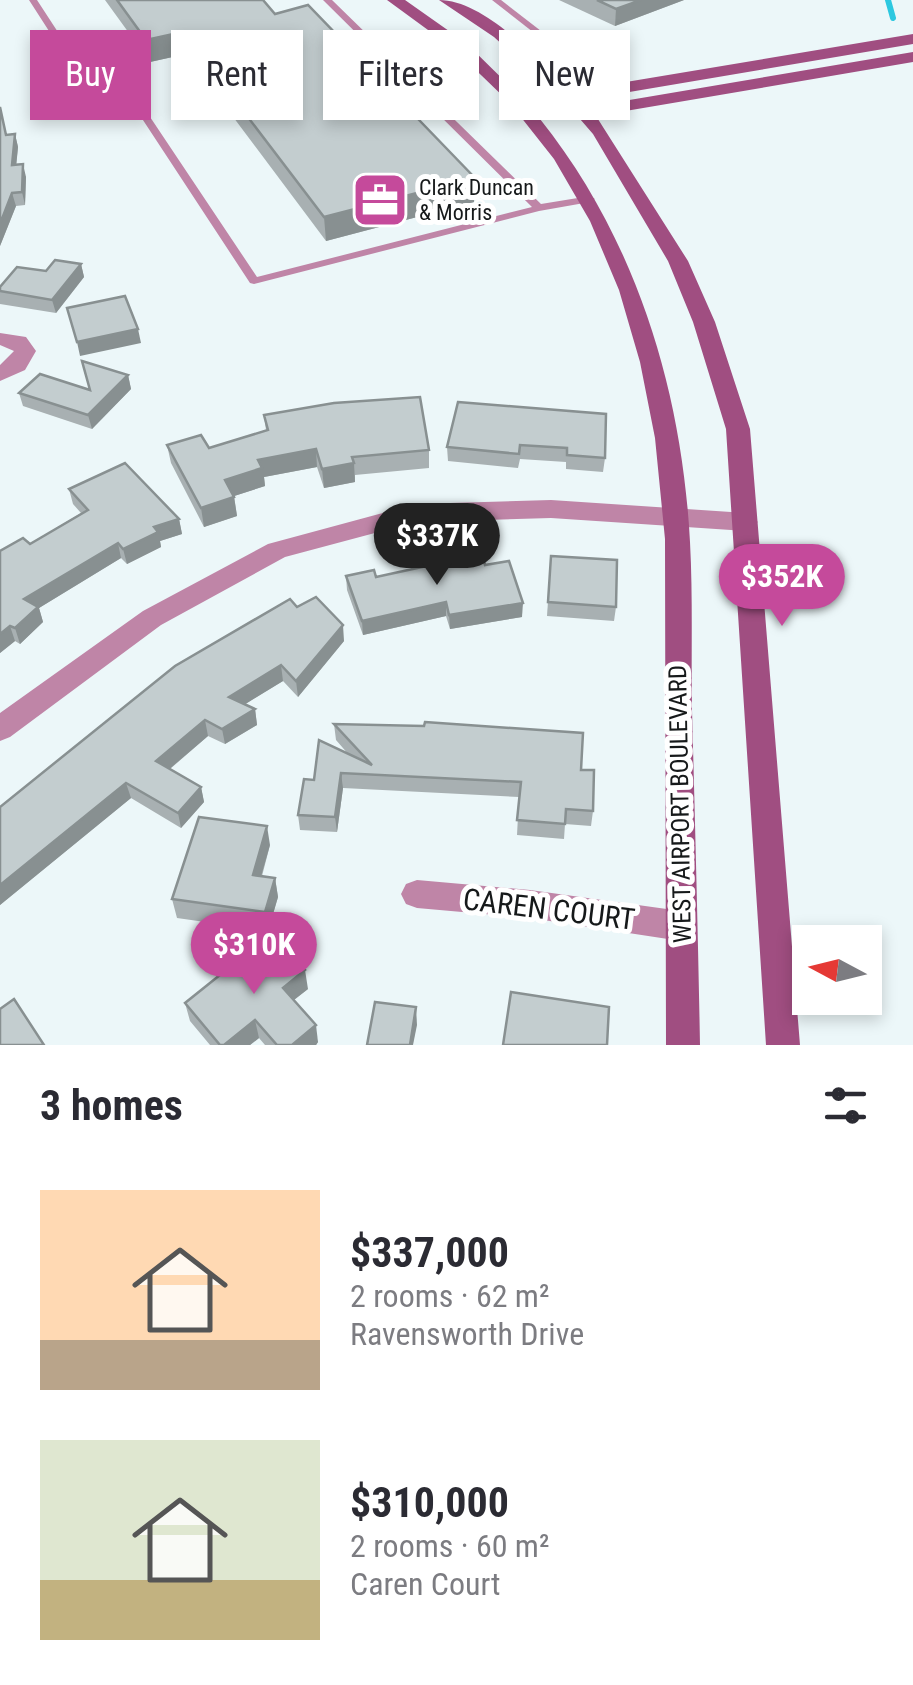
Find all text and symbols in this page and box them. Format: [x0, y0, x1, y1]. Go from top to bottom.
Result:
chip: Buy [30, 30, 151, 120]
chip: Rent [171, 30, 303, 120]
chip: Filters [323, 30, 479, 120]
chip: New [499, 30, 630, 120]
office icon: Clark Duncan & Morris [350, 170, 410, 230]
place label: Clark Duncan & Morris [419, 175, 534, 225]
pin: $337K [367, 503, 507, 588]
text: $337K [396, 516, 478, 554]
pin: $352K [712, 544, 852, 629]
text: $352K [741, 557, 823, 595]
street label: WEST AIRPORT BOULEVARD [663, 665, 697, 943]
street label: CAREN COURT [461, 881, 637, 937]
pin: $310K [184, 912, 324, 997]
text: $310K [213, 925, 295, 963]
north arrow [792, 925, 882, 1015]
map controls [792, 925, 882, 1015]
icon: filters [818, 1078, 873, 1133]
text: 3 homes [40, 1081, 183, 1130]
text: $337,000 [350, 1228, 509, 1277]
icon: home [120, 1230, 240, 1350]
text: 2 rooms · 62 m² [350, 1277, 549, 1315]
text: Ravensworth Drive [350, 1315, 584, 1353]
text: $310,000 [350, 1478, 509, 1527]
icon: home [120, 1480, 240, 1600]
text: 2 rooms · 60 m² [350, 1527, 549, 1565]
text: Caren Court [350, 1565, 500, 1603]

